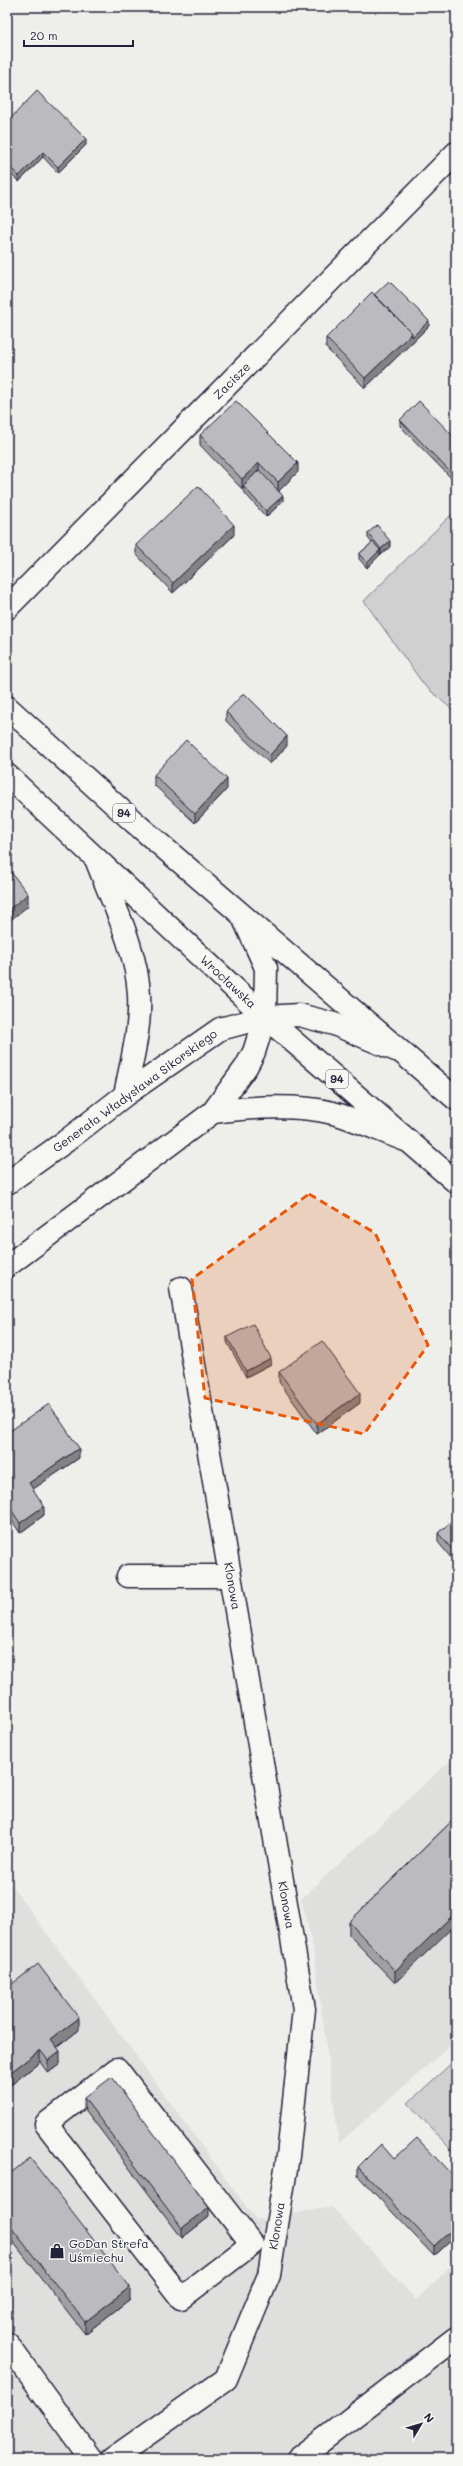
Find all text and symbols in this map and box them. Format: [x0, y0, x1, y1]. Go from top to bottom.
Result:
scale bar [24, 22, 133, 48]
text: 20 m [30, 27, 58, 43]
street label: Zacisze [209, 358, 253, 402]
road number: 94 [113, 804, 135, 822]
street label: Wrocławska [197, 951, 260, 1011]
street label: Generała Władysława Sikorskiego [49, 1025, 220, 1155]
road number: 94 [326, 1070, 348, 1088]
street label: Klonowa [221, 1561, 245, 1611]
street label: Klonowa [275, 1880, 299, 1930]
street label: Klonowa [264, 2201, 288, 2251]
place label: GoDan Strefa Uśmiechu [69, 2235, 149, 2265]
shop icon: GoDan Strefa Uśmiechu [48, 2242, 66, 2260]
north arrow [401, 2404, 441, 2444]
text: N [421, 2410, 438, 2425]

